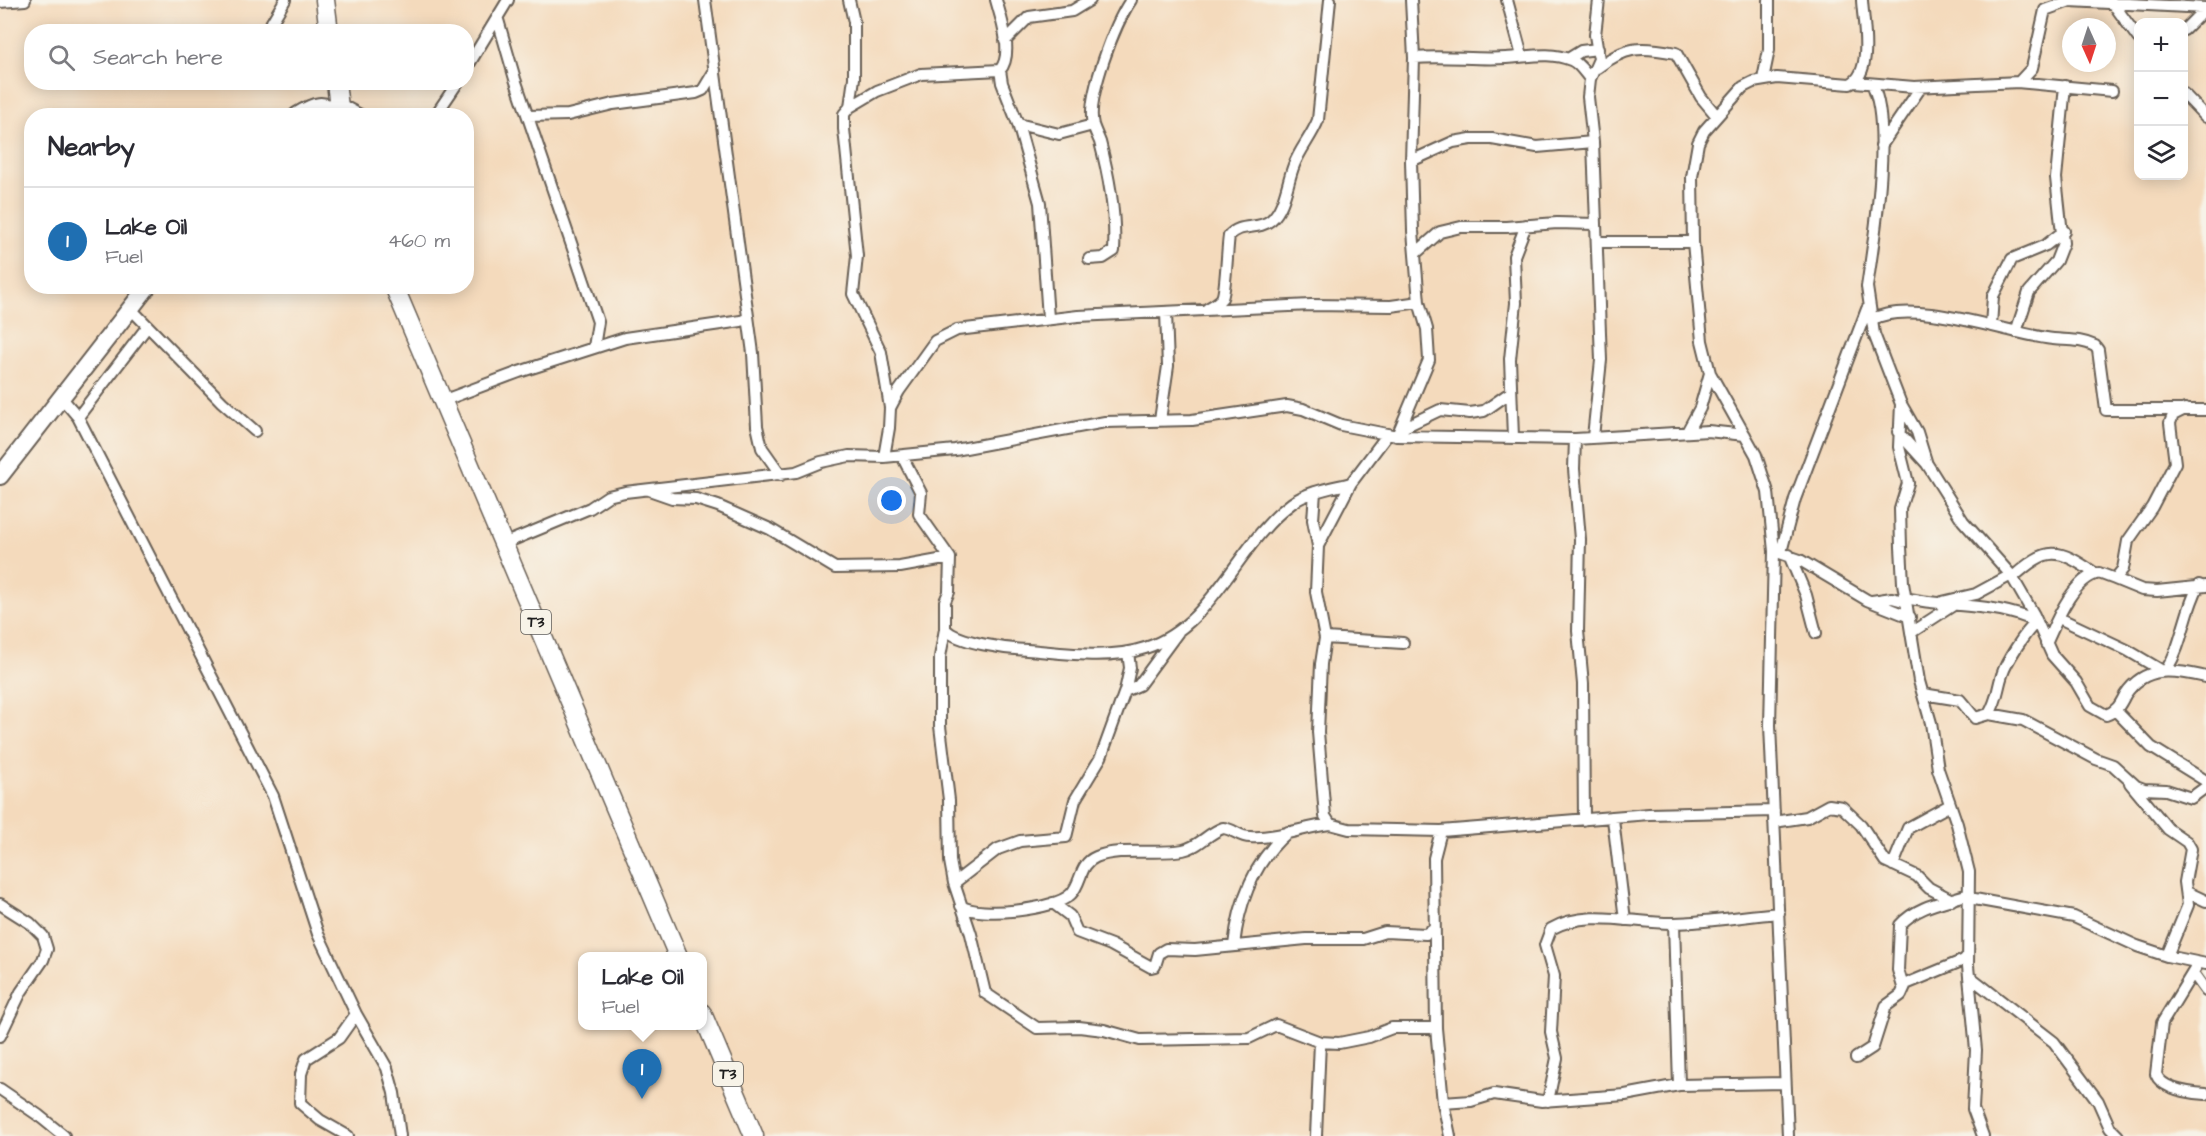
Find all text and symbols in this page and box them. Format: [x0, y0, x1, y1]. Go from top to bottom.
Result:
north arrow [2062, 18, 2116, 72]
map controls [2134, 18, 2188, 180]
button: + [2134, 18, 2188, 72]
search box [24, 24, 474, 90]
icon: search [45, 41, 78, 74]
text: Search here [93, 42, 223, 73]
button: − [2134, 72, 2188, 126]
button: layers [2134, 126, 2188, 180]
text: Nearby [48, 129, 135, 165]
text: Lake Oil [105, 212, 187, 243]
text: 1 [66, 227, 69, 255]
text: 460 m [388, 227, 450, 255]
text: Fuel [105, 243, 143, 271]
your location [877, 486, 906, 515]
road number: T3 [521, 610, 551, 634]
popup [578, 952, 707, 1030]
text: Lake Oil [601, 962, 684, 993]
text: Fuel [601, 993, 639, 1021]
pin: 1 [622, 1050, 662, 1099]
road number: T3 [713, 1062, 743, 1086]

